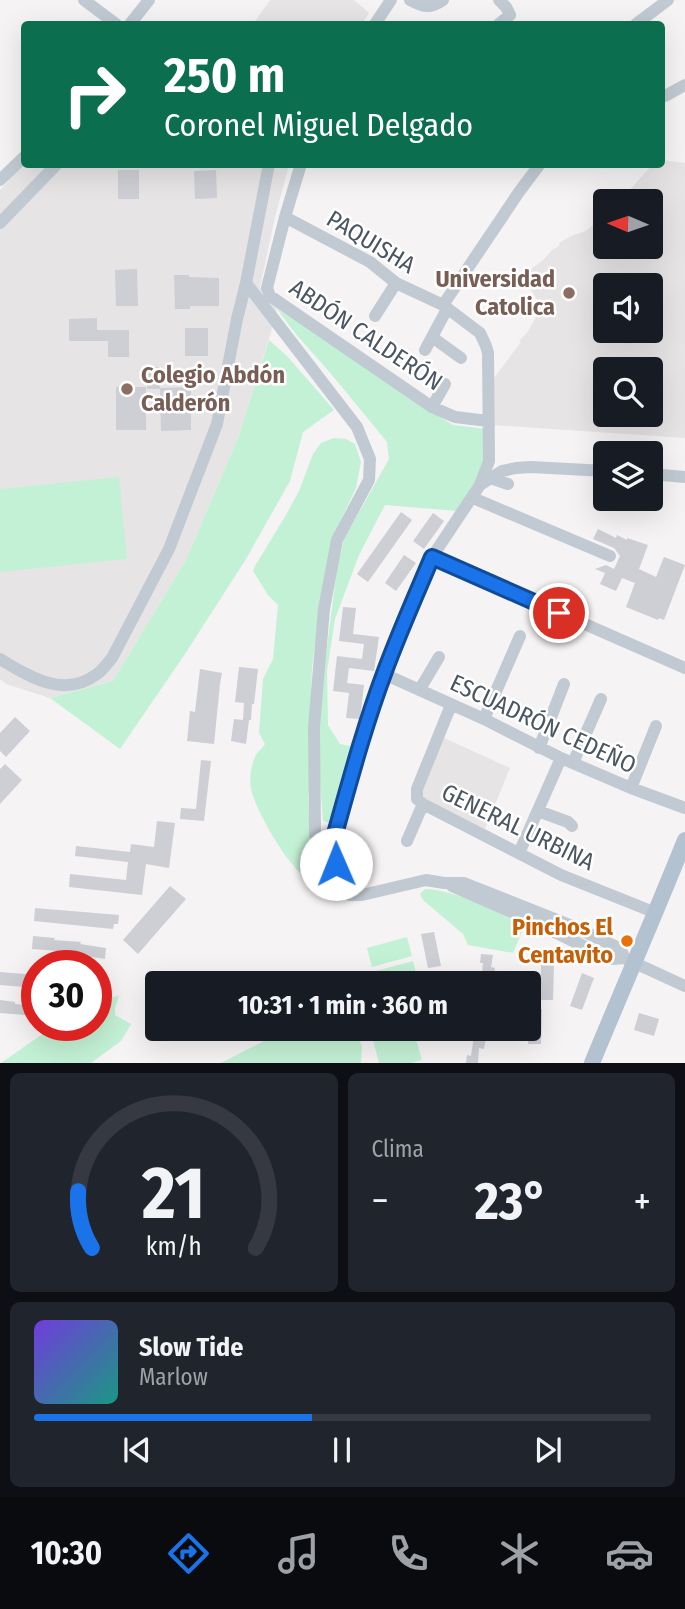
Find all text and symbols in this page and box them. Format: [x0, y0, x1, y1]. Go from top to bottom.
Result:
text: 250 m [164, 46, 285, 105]
icon: right [49, 49, 140, 140]
text: Coronel Miguel Delgado [164, 106, 473, 144]
north arrow [593, 189, 663, 259]
map controls [593, 189, 663, 511]
street label: PAQUISHA [322, 205, 421, 279]
place label: Universidad Catolica [436, 265, 555, 321]
button: sound [593, 273, 663, 343]
street label: ABDÓN CALDERÓN [284, 274, 448, 396]
marker: Universidad Catolica [561, 285, 577, 301]
button: search [593, 357, 663, 427]
place label: Colegio Abdón Calderón [141, 361, 285, 417]
marker: Colegio Abdón Calderón [119, 381, 135, 397]
button: layers [593, 441, 663, 511]
pin [529, 583, 589, 643]
icon: arrive [540, 594, 578, 632]
street label: ESCUADRÓN CEDEÑO [446, 669, 640, 779]
street label: GENERAL URBINA [437, 778, 599, 876]
position arrow [299, 827, 373, 901]
place label: Pinchos El Centavito [512, 913, 613, 969]
marker: Pinchos El Centavito [619, 933, 635, 949]
speed limit sign: 30 [21, 950, 112, 1041]
text: 10:31 · 1 min · 360 m [238, 990, 448, 1021]
text: Clima [372, 1135, 424, 1163]
text: 21 [141, 1151, 205, 1238]
text: 23° [475, 1170, 548, 1233]
text: − [372, 1178, 389, 1224]
text: + [634, 1178, 651, 1224]
text: km/h [146, 1232, 202, 1262]
text: Slow Tide [139, 1332, 243, 1363]
text: Marlow [139, 1363, 208, 1391]
icon: previous [118, 1431, 156, 1469]
icon: pause [323, 1431, 361, 1469]
icon: next [529, 1431, 567, 1469]
icon: directions [164, 1529, 213, 1578]
icon: music [274, 1529, 323, 1578]
icon: phone [384, 1529, 433, 1578]
icon: climate [495, 1529, 544, 1578]
icon: car [605, 1529, 654, 1578]
text: 10:30 [31, 1534, 102, 1572]

